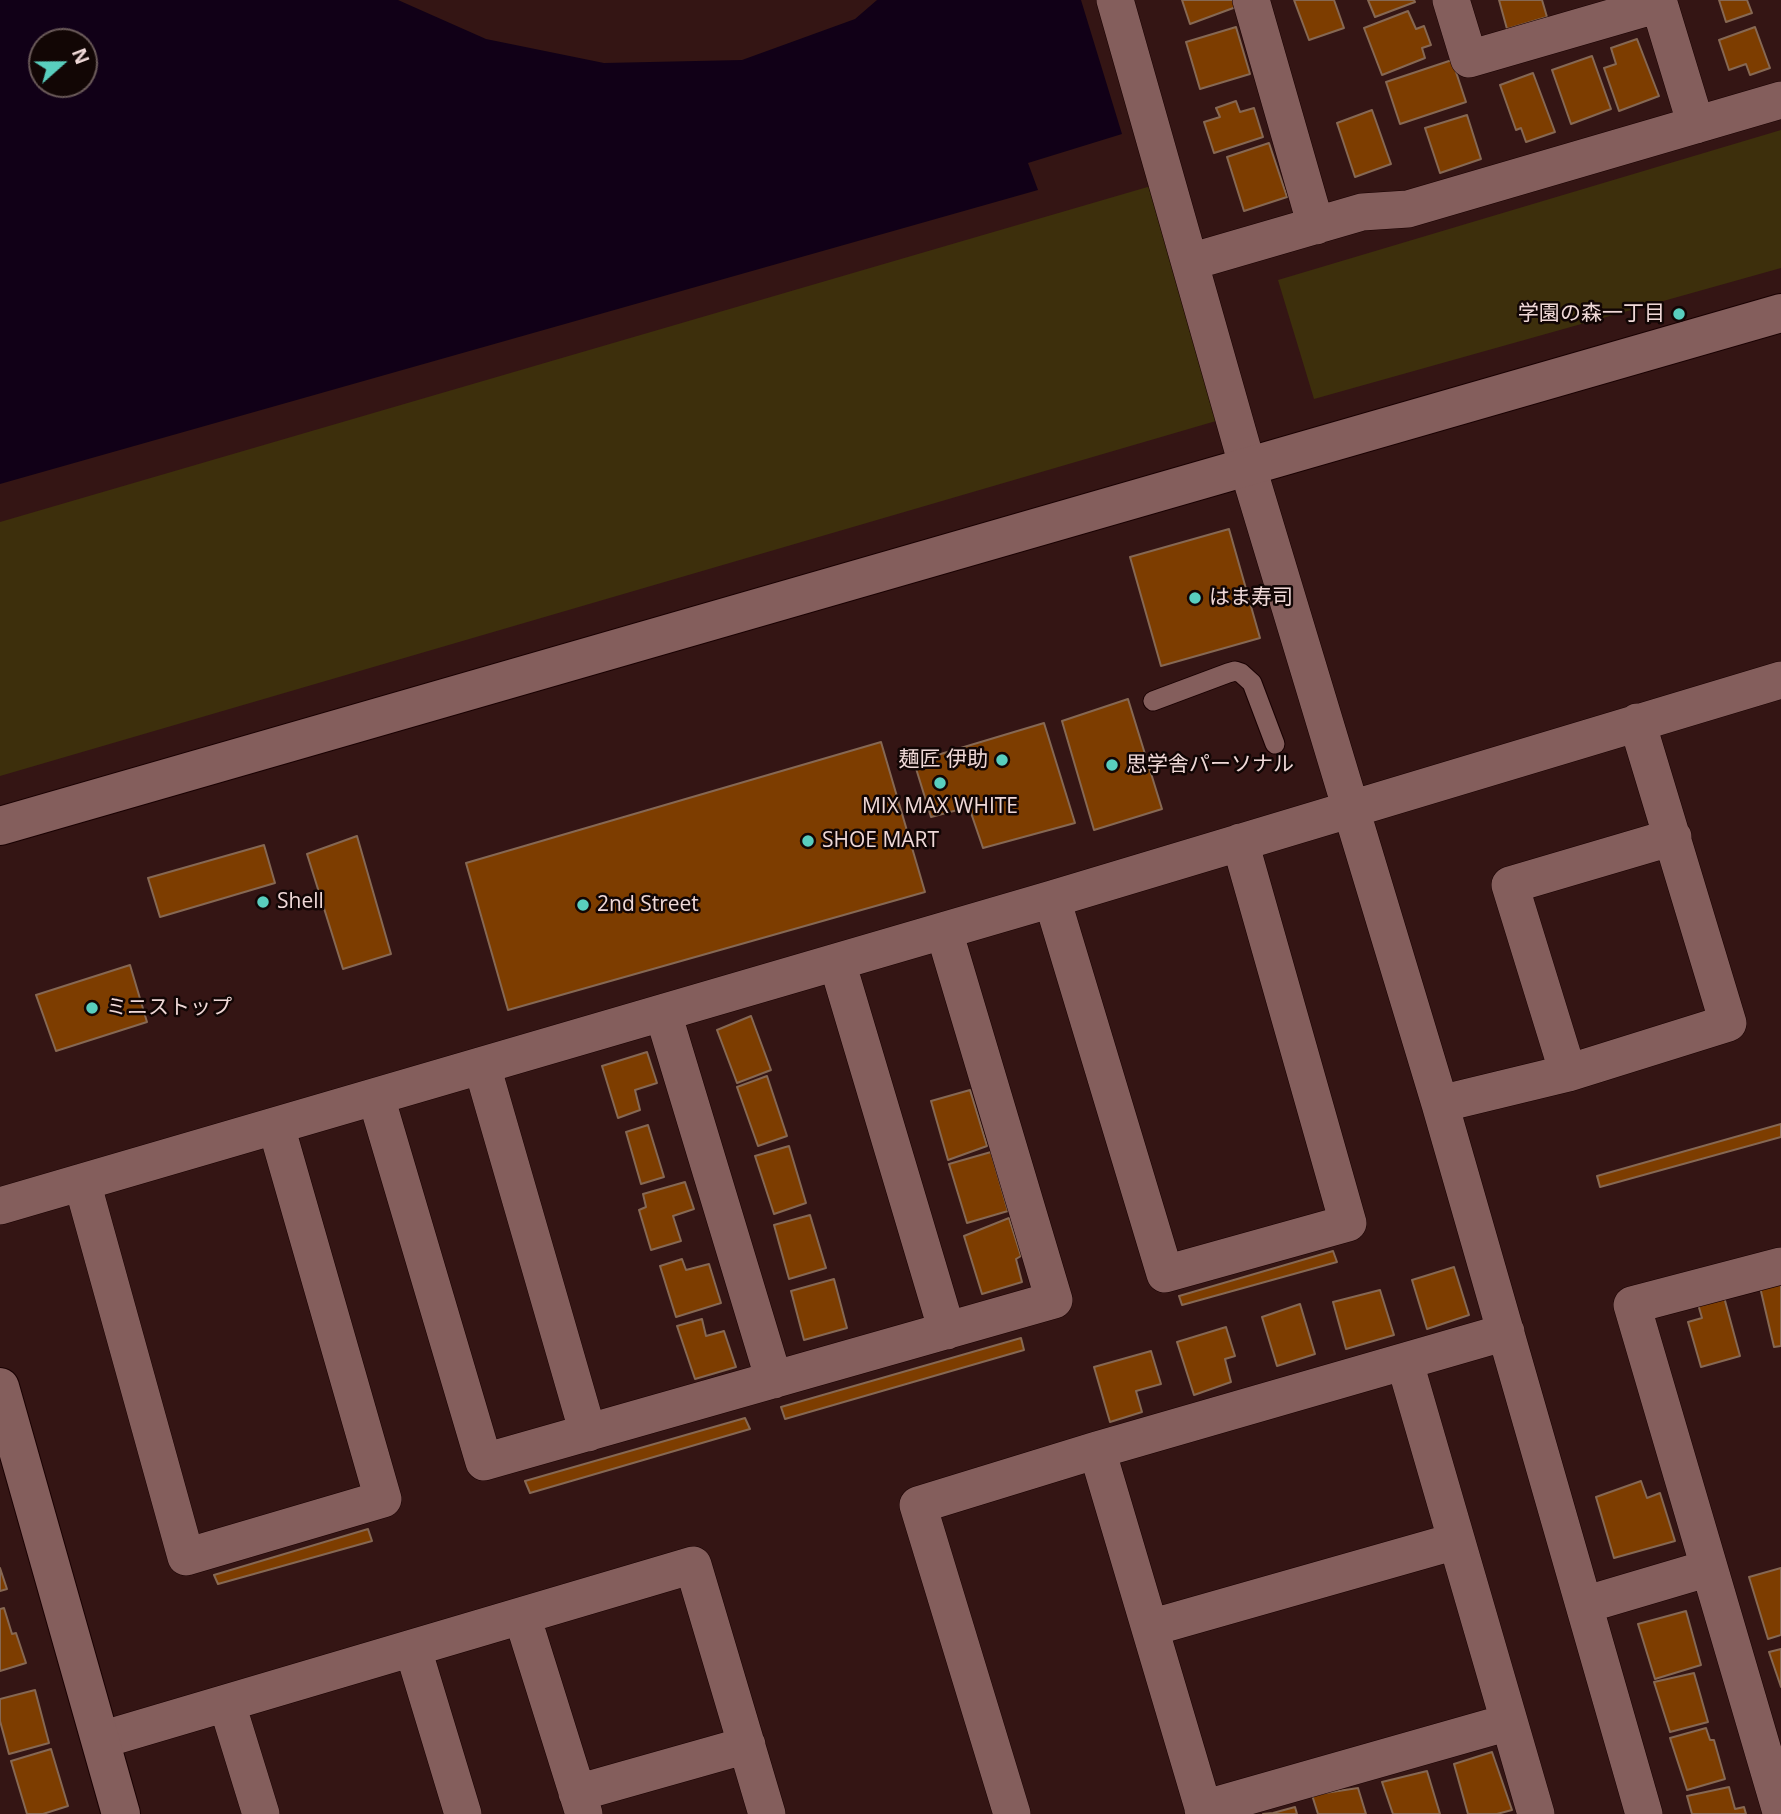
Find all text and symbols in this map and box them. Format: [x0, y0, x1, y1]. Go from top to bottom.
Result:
north arrow [28, 28, 98, 98]
text: N [66, 44, 96, 68]
place label: 学園の森一丁目 [1518, 301, 1665, 327]
marker: 学園の森一丁目 [1671, 306, 1687, 322]
place label: はま寿司 [1209, 585, 1293, 611]
marker: はま寿司 [1187, 590, 1203, 606]
place label: 麺匠 伊助 [899, 747, 988, 773]
marker: 麺匠 伊助 [994, 752, 1010, 768]
place label: 思学舎パーソナル [1126, 752, 1294, 778]
marker: 思学舎パーソナル [1104, 757, 1120, 773]
marker: MIX MAX WHITE [932, 775, 948, 791]
place label: MIX MAX WHITE [862, 794, 1018, 820]
place label: SHOE MART [822, 828, 939, 854]
marker: SHOE MART [800, 833, 816, 849]
place label: Shell [277, 889, 324, 915]
place label: 2nd Street [597, 892, 699, 918]
marker: Shell [255, 894, 271, 910]
marker: 2nd Street [575, 897, 591, 913]
place label: ミニストップ [106, 995, 232, 1021]
marker: ミニストップ [84, 1000, 100, 1016]

